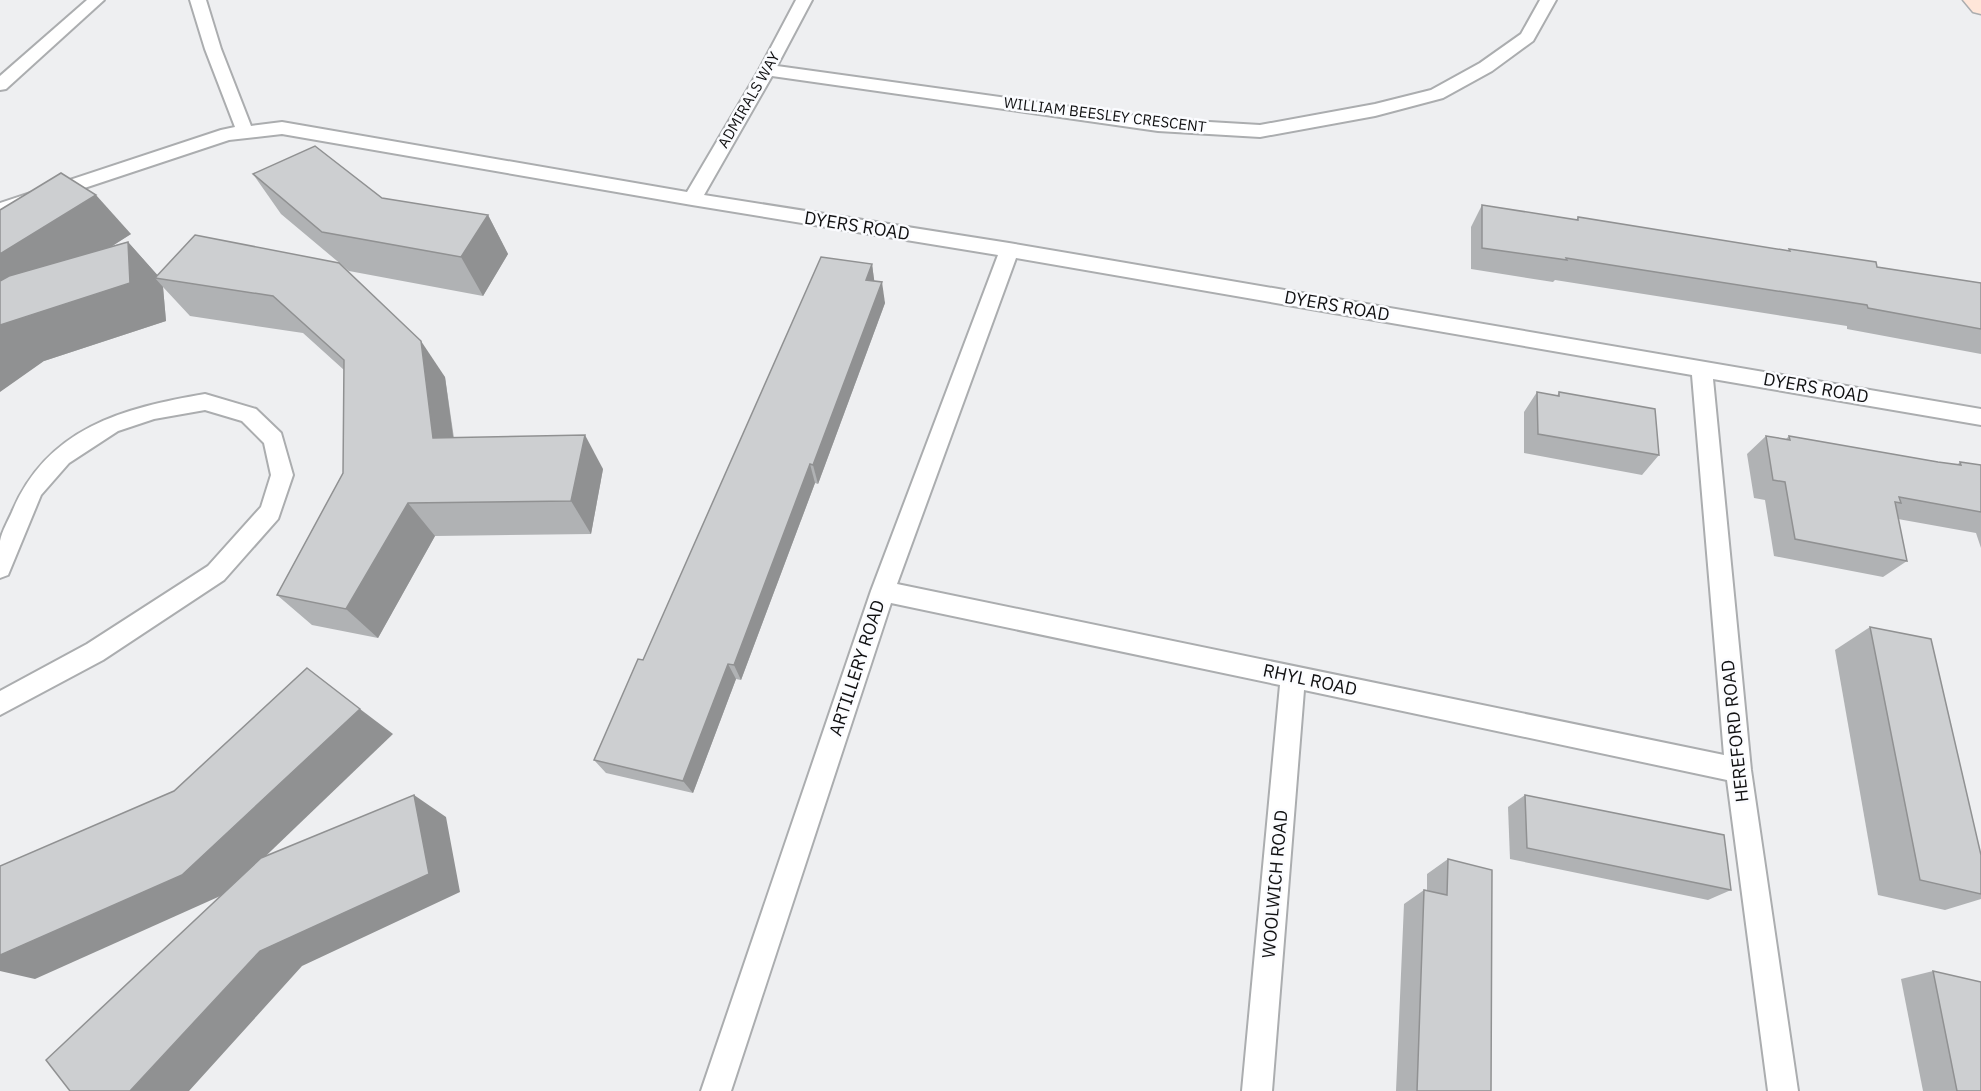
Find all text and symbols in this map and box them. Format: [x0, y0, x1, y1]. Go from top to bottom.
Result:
street label: ADMIRALS WAY [713, 48, 784, 151]
street label: WILLIAM BEESLEY CRESCENT [1003, 93, 1208, 136]
street label: DYERS ROAD [803, 206, 911, 245]
street label: DYERS ROAD [1283, 285, 1391, 326]
street label: DYERS ROAD [1762, 367, 1870, 408]
street label: ARTILLERY ROAD [824, 597, 889, 739]
street label: RHYL ROAD [1261, 658, 1359, 701]
street label: HEREFORD ROAD [1716, 659, 1753, 803]
street label: WOOLWICH ROAD [1257, 809, 1292, 959]

